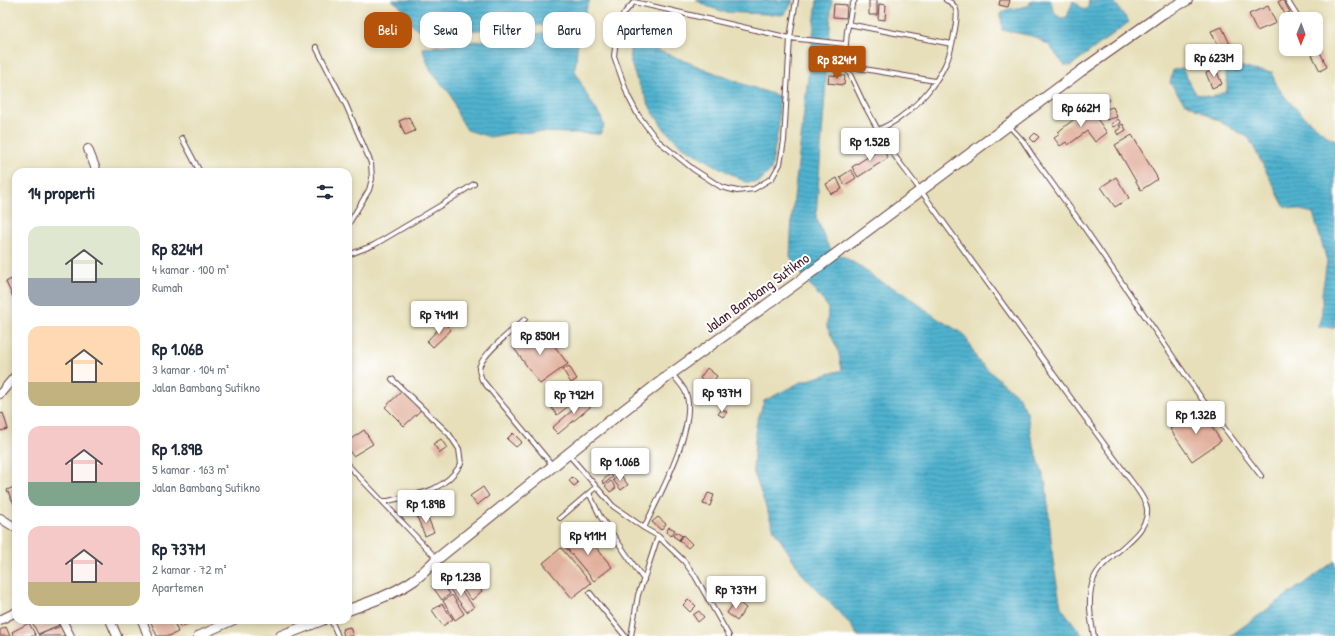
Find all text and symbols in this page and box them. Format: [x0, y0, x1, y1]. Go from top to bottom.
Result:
chip: Beli [364, 12, 412, 48]
chip: Sewa [420, 12, 472, 48]
chip: Filter [480, 12, 535, 48]
chip: Baru [543, 12, 595, 48]
chip: Apartemen [603, 12, 686, 48]
north arrow [1279, 12, 1323, 56]
map controls [1279, 12, 1323, 56]
pin: Rp 623M [1177, 44, 1251, 78]
pin: Rp 824M [800, 46, 874, 80]
text: Rp 623M [1194, 48, 1234, 66]
text: Rp 824M [818, 50, 856, 68]
pin: Rp 662M [1044, 94, 1118, 128]
text: Rp 662M [1062, 98, 1100, 116]
pin: Rp 1.52B [829, 128, 911, 162]
text: Rp 1.52B [850, 132, 890, 150]
text: 14 properti [28, 181, 95, 204]
icon: filters [314, 181, 336, 203]
text: Rp 824M [152, 237, 203, 260]
icon: home [60, 242, 108, 290]
street label: Jalan Bambang Sutikno [700, 247, 813, 338]
text: 4 kamar · 100 m² [152, 260, 229, 278]
text: Rumah [152, 278, 183, 296]
pin: Rp 741M [402, 301, 476, 335]
text: Rp 741M [420, 305, 458, 323]
pin: Rp 850M [503, 322, 577, 356]
text: Rp 850M [520, 326, 560, 344]
text: Rp 1.06B [152, 337, 204, 360]
icon: home [60, 342, 108, 390]
text: 3 kamar · 104 m² [152, 360, 229, 378]
text: Jalan Bambang Sutikno [152, 378, 260, 396]
pin: Rp 937M [685, 379, 759, 413]
pin: Rp 792M [537, 381, 611, 415]
text: Rp 937M [702, 383, 742, 401]
text: Rp 792M [554, 385, 594, 403]
pin: Rp 1.32B [1155, 401, 1237, 435]
text: Rp 1.32B [1176, 405, 1216, 423]
text: Rp 1.89B [152, 437, 203, 460]
icon: home [60, 442, 108, 490]
pin: Rp 1.06B [579, 448, 661, 482]
text: Rp 1.06B [600, 452, 640, 470]
text: 5 kamar · 163 m² [152, 460, 229, 478]
text: Jalan Bambang Sutikno [152, 478, 260, 496]
pin: Rp 1.89B [385, 490, 467, 524]
text: Rp 1.89B [407, 494, 445, 512]
pin: Rp 411M [551, 522, 625, 556]
text: Rp 411M [570, 526, 606, 544]
text: Rp 737M [152, 537, 205, 560]
icon: home [60, 542, 108, 590]
text: 2 kamar · 72 m² [152, 560, 226, 578]
pin: Rp 1.23B [420, 563, 502, 597]
text: Rp 1.23B [441, 567, 481, 585]
pin: Rp 737M [699, 576, 773, 610]
text: Apartemen [152, 578, 204, 596]
text: Rp 737M [716, 580, 756, 598]

